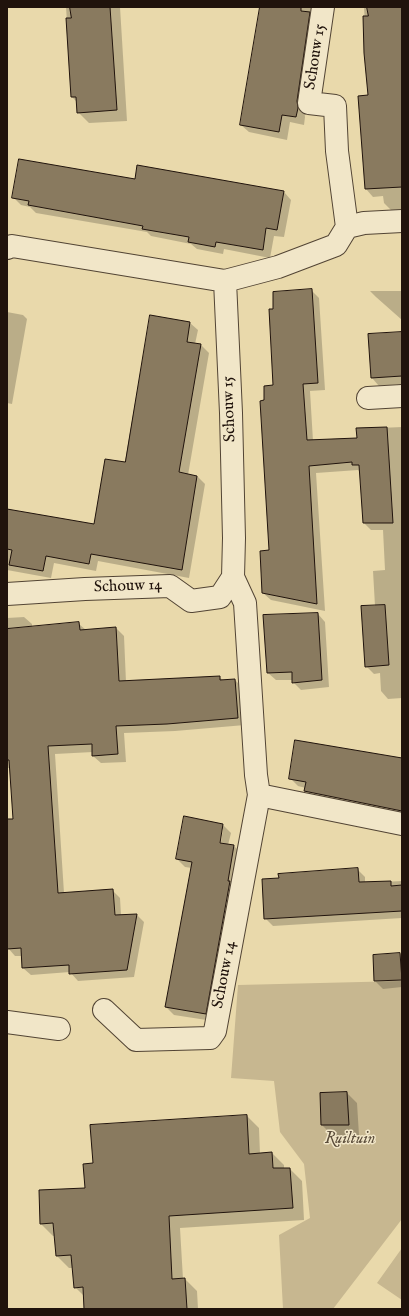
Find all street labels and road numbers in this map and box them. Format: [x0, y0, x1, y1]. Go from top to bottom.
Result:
street label: Schouw 15 [301, 23, 331, 91]
street label: Schouw 15 [219, 376, 241, 442]
street label: Schouw 14 [94, 576, 162, 598]
street label: Schouw 14 [209, 940, 241, 1010]

